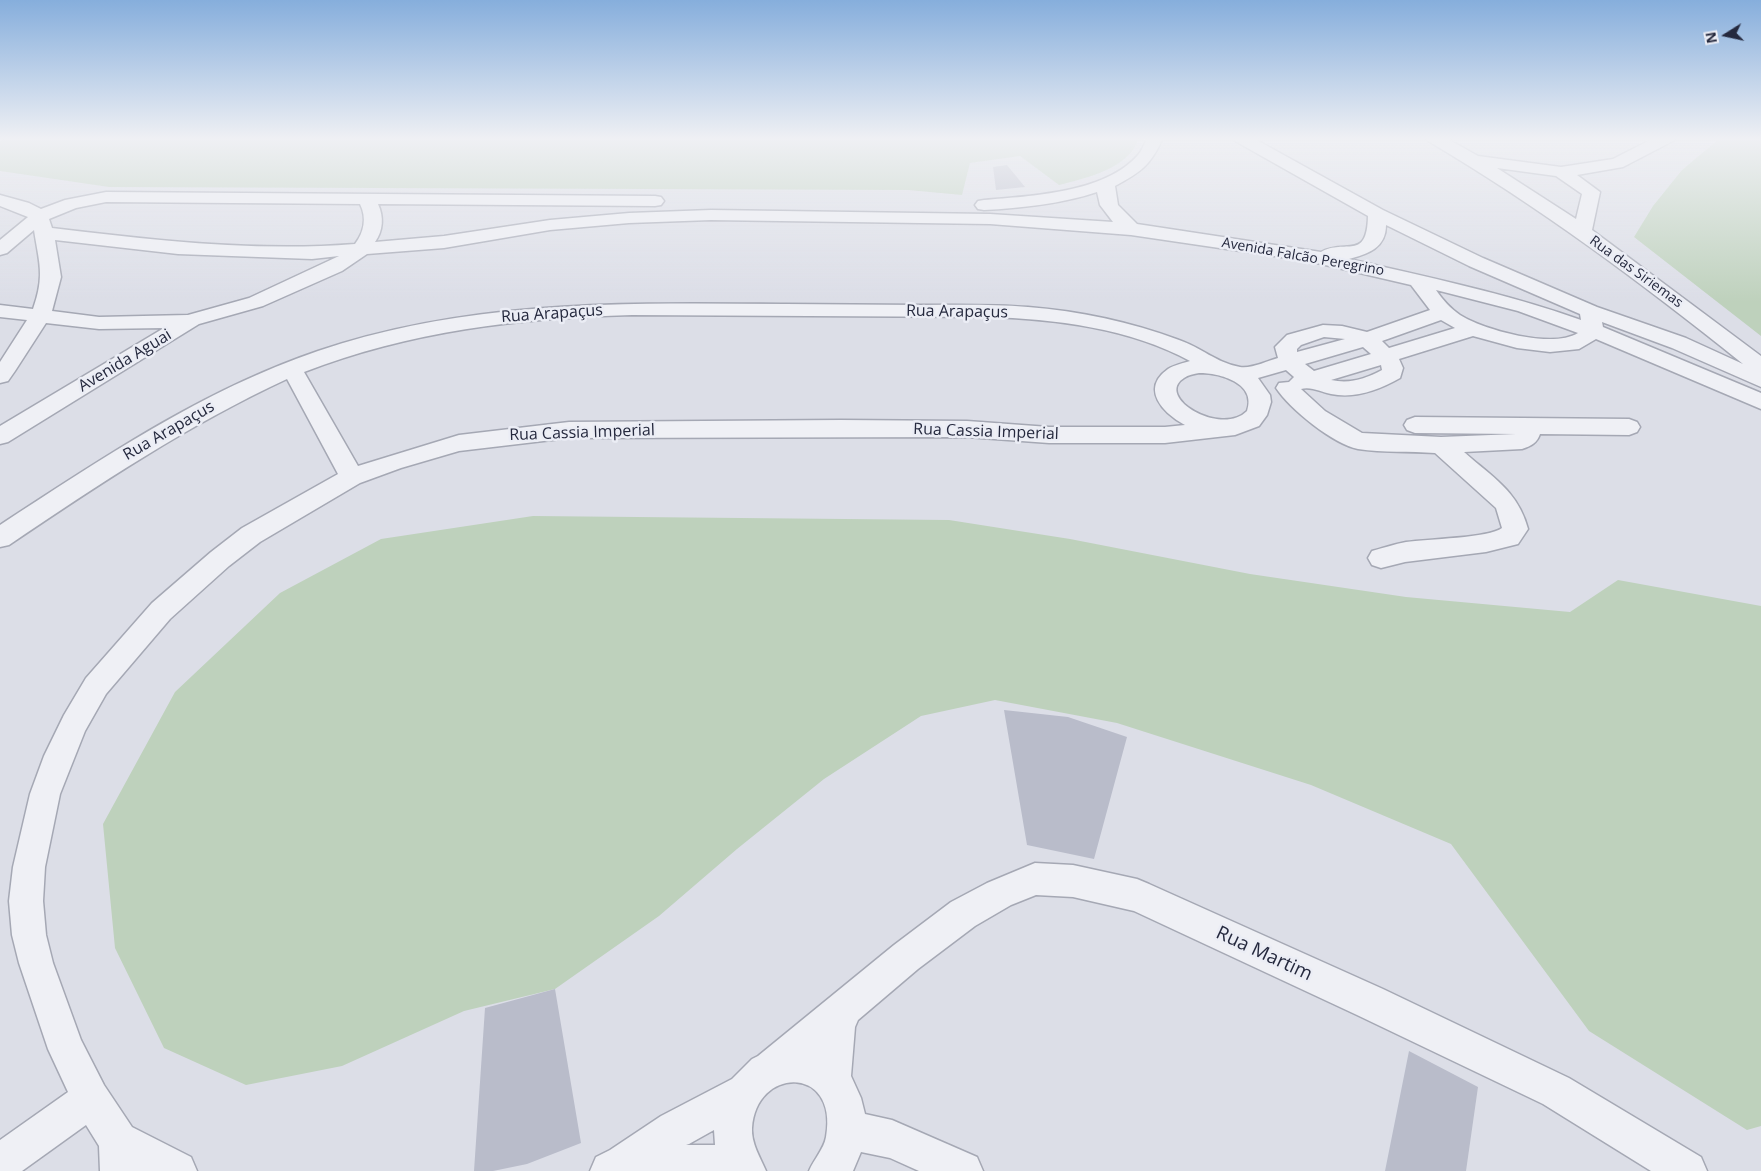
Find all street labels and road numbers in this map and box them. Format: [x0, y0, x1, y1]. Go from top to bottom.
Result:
street label: Rua das Siriemas [1586, 233, 1686, 311]
street label: Avenida Falcão Peregrino [1220, 234, 1386, 280]
street label: Rua Arapaçus [500, 301, 604, 327]
street label: Rua Arapaçus [906, 302, 1008, 322]
street label: Avenida Aguai [75, 326, 175, 396]
street label: Rua Arapaçus [120, 397, 218, 465]
street label: Rua Cassia Imperial [913, 420, 1059, 444]
street label: Rua Cassia Imperial [509, 421, 655, 445]
street label: Rua Martim [1212, 922, 1316, 986]

